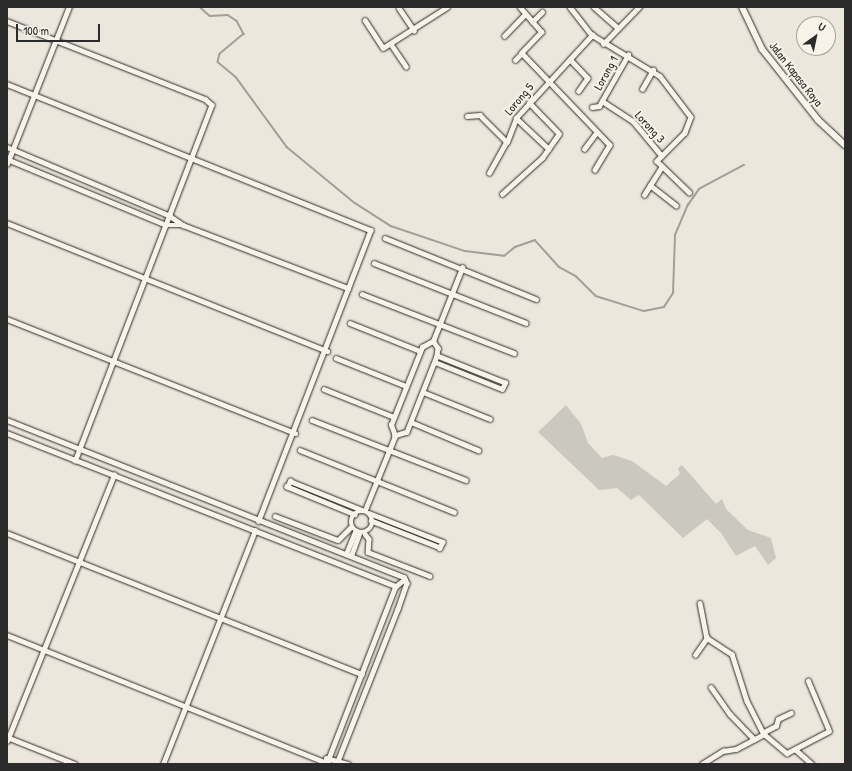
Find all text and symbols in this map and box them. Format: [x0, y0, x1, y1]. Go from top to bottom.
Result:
scale bar [18, 16, 102, 42]
north arrow [796, 16, 836, 56]
text: U [816, 19, 828, 34]
text: 100 m [23, 22, 49, 39]
street label: Jalan Kapasa Raya [766, 39, 826, 109]
street label: Lorong 1 [591, 53, 621, 93]
street label: Lorong 5 [501, 80, 537, 118]
street label: Lorong 3 [632, 108, 668, 146]

